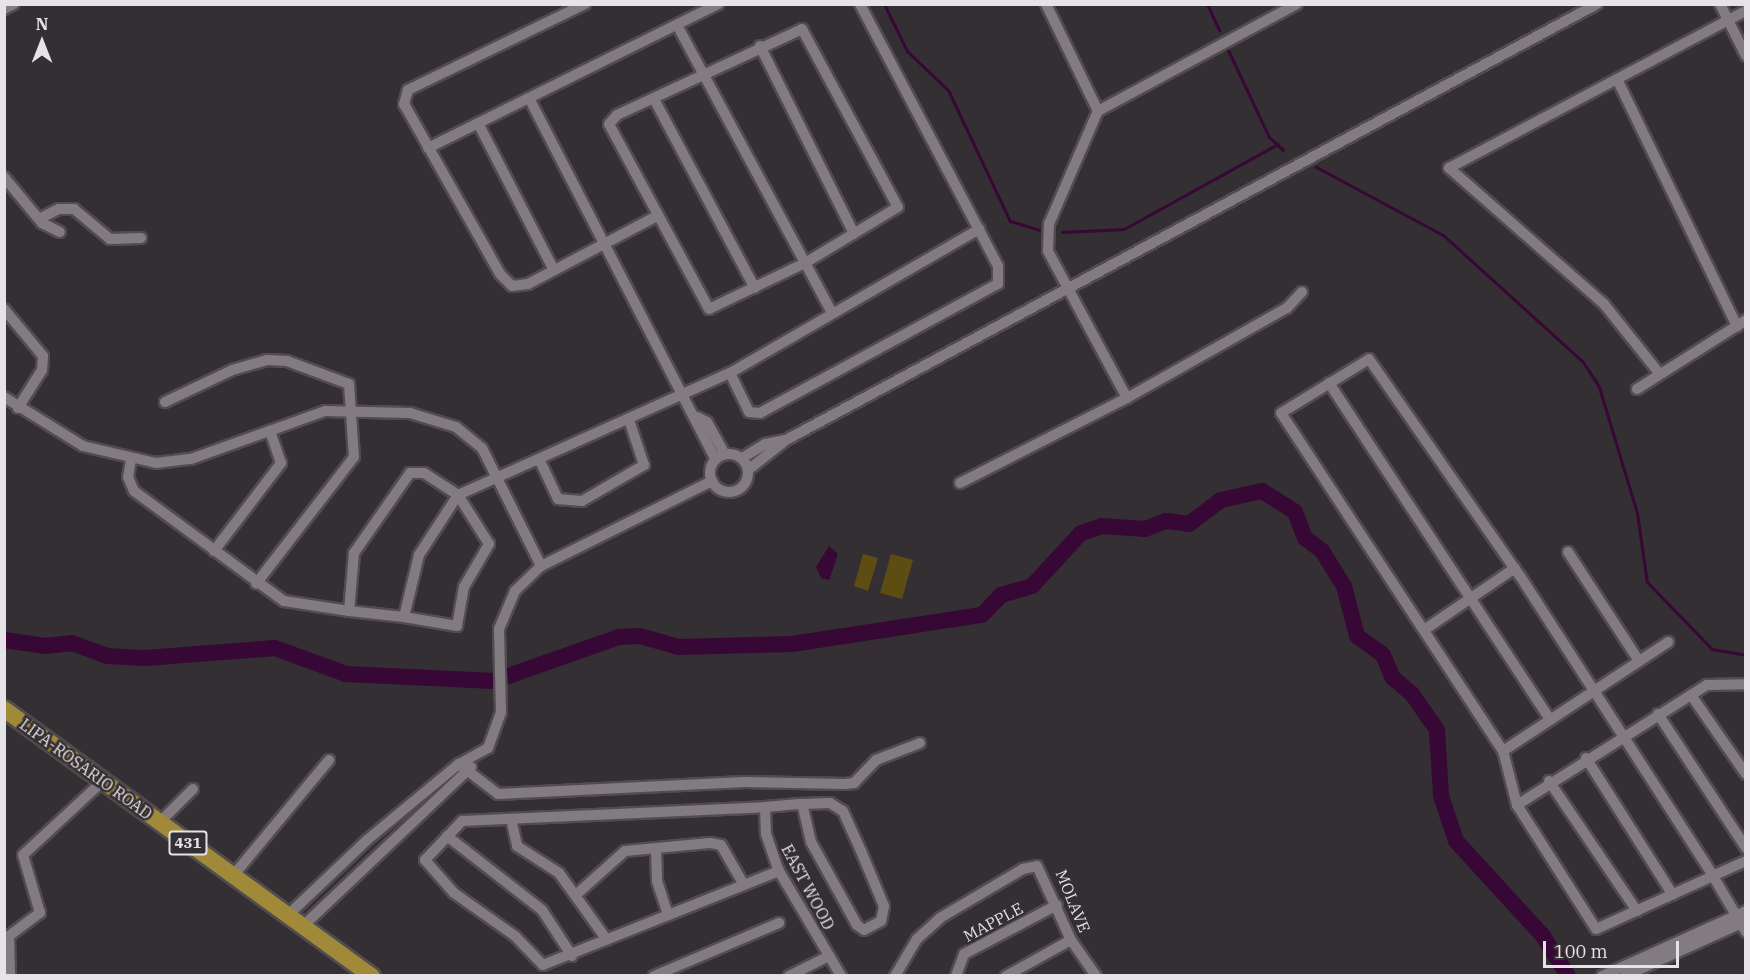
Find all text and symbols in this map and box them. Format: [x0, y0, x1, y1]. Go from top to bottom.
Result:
north arrow [12, 12, 72, 72]
text: N [36, 14, 48, 34]
street label: LIPA-ROSARIO ROAD [16, 715, 156, 823]
road number: 431 [168, 831, 207, 855]
street label: EAST WOOD [777, 841, 839, 933]
street label: MOLAVE [1052, 867, 1094, 935]
street label: MAPPLE [960, 898, 1026, 946]
scale bar [1546, 929, 1682, 967]
text: 100 m [1554, 940, 1608, 963]

